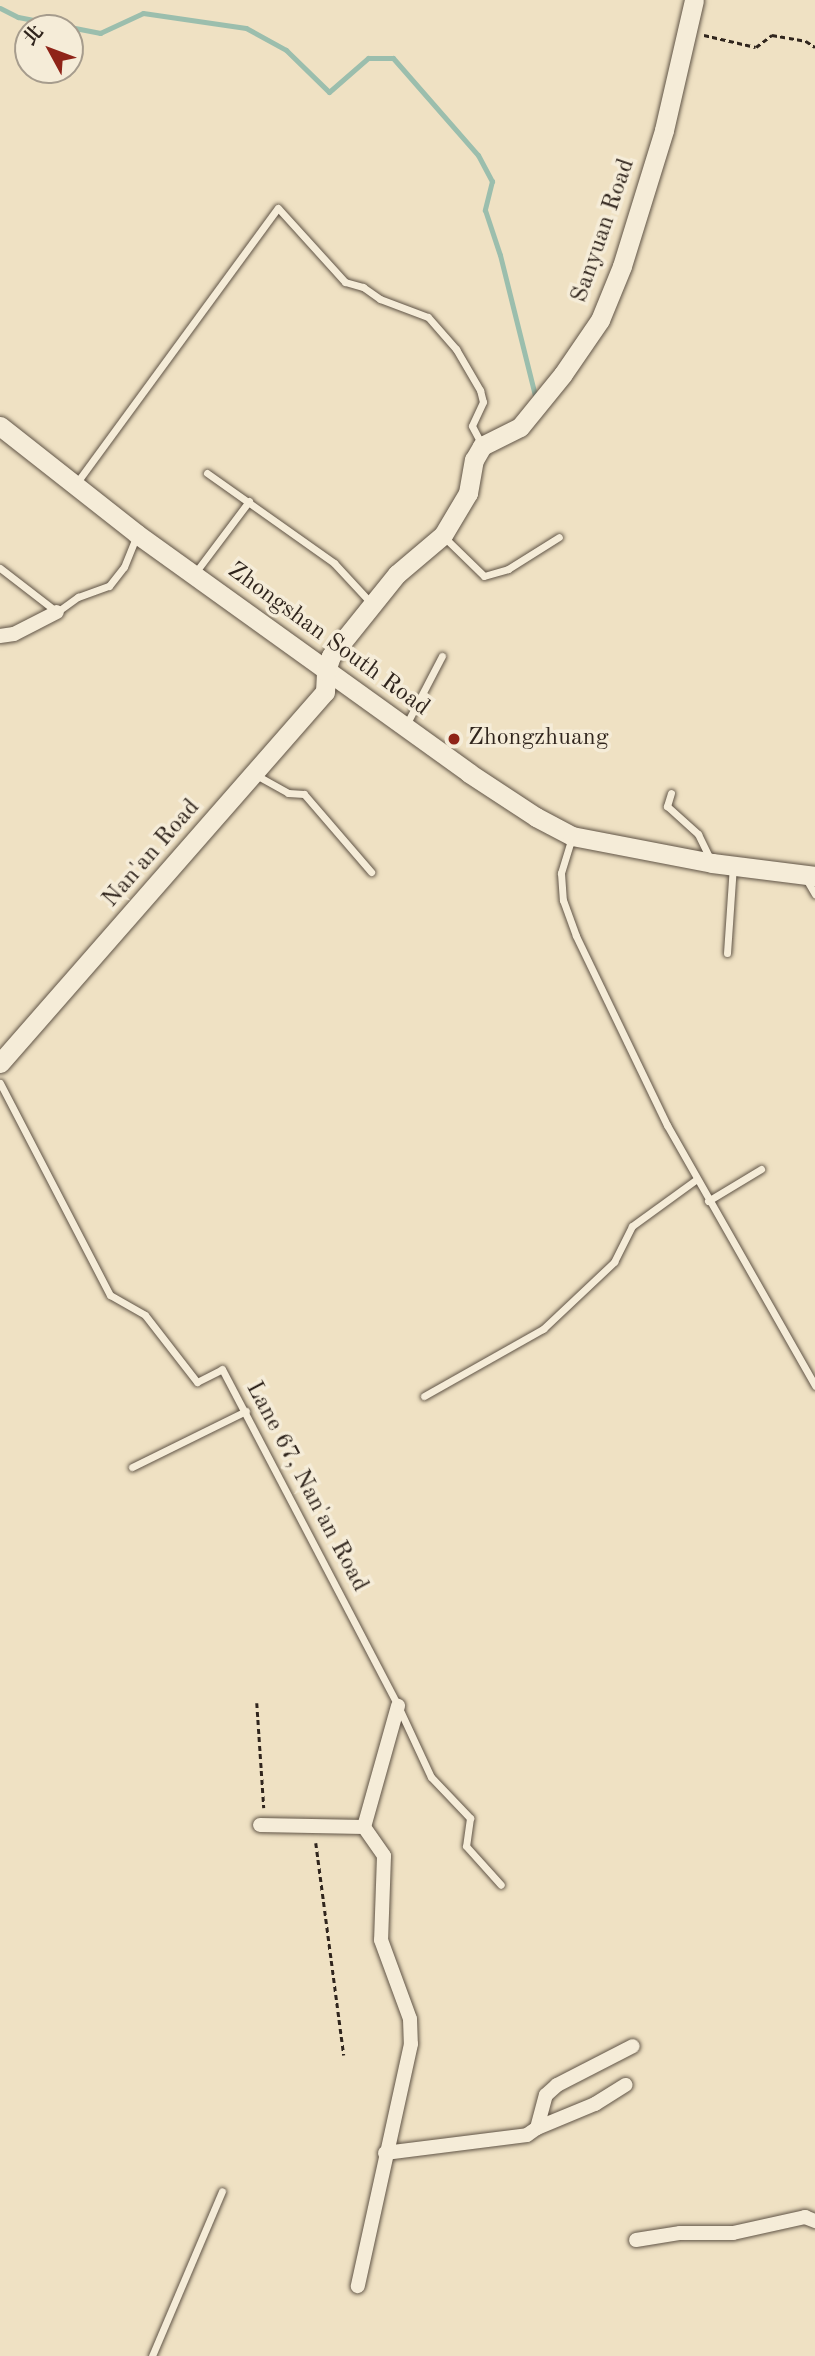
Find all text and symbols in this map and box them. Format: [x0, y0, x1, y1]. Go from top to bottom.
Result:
north arrow [14, 14, 84, 84]
text: 北 [21, 23, 48, 50]
street label: Sanyuan Road [566, 155, 642, 307]
street label: Zhongshan South Road [221, 557, 435, 723]
place label: Zhongzhuang [468, 725, 609, 753]
marker: Zhongzhuang [446, 731, 462, 747]
street label: Nan'an Road [97, 794, 207, 914]
street label: Lane 67, Nan'an Road [238, 1377, 374, 1597]

